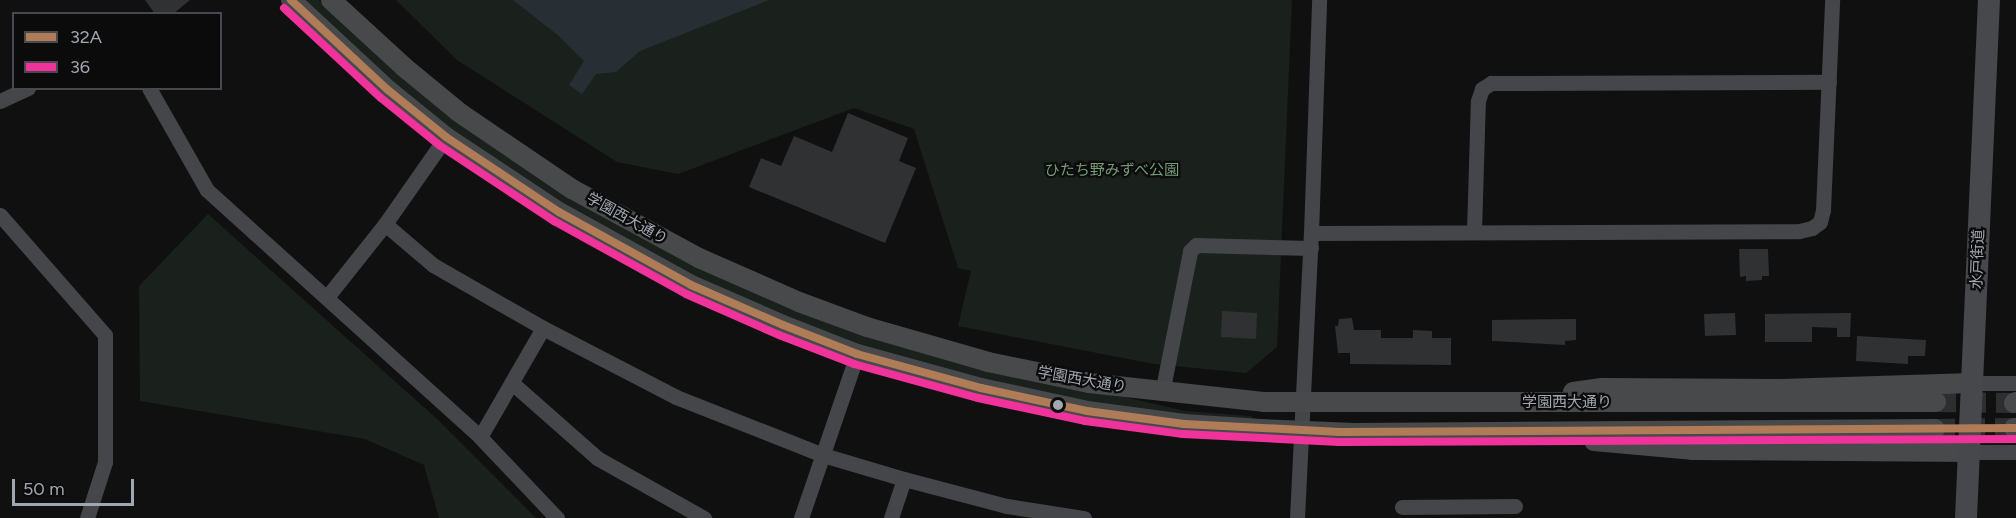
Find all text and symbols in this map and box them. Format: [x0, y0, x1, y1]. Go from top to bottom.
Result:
legend [12, 12, 222, 90]
text: 32A [70, 26, 102, 48]
text: 36 [70, 56, 90, 78]
park label: ひたち野みずべ公園 [1045, 162, 1179, 180]
street label: 学園西大通り [583, 189, 671, 249]
street label: 水戸街道 [1968, 229, 1988, 289]
street label: 学園西大通り [1036, 363, 1128, 397]
street label: 学園西大通り [1522, 394, 1612, 412]
unlabelled marker [1052, 399, 1064, 411]
scale bar [15, 467, 136, 505]
text: 50 m [23, 478, 65, 500]

